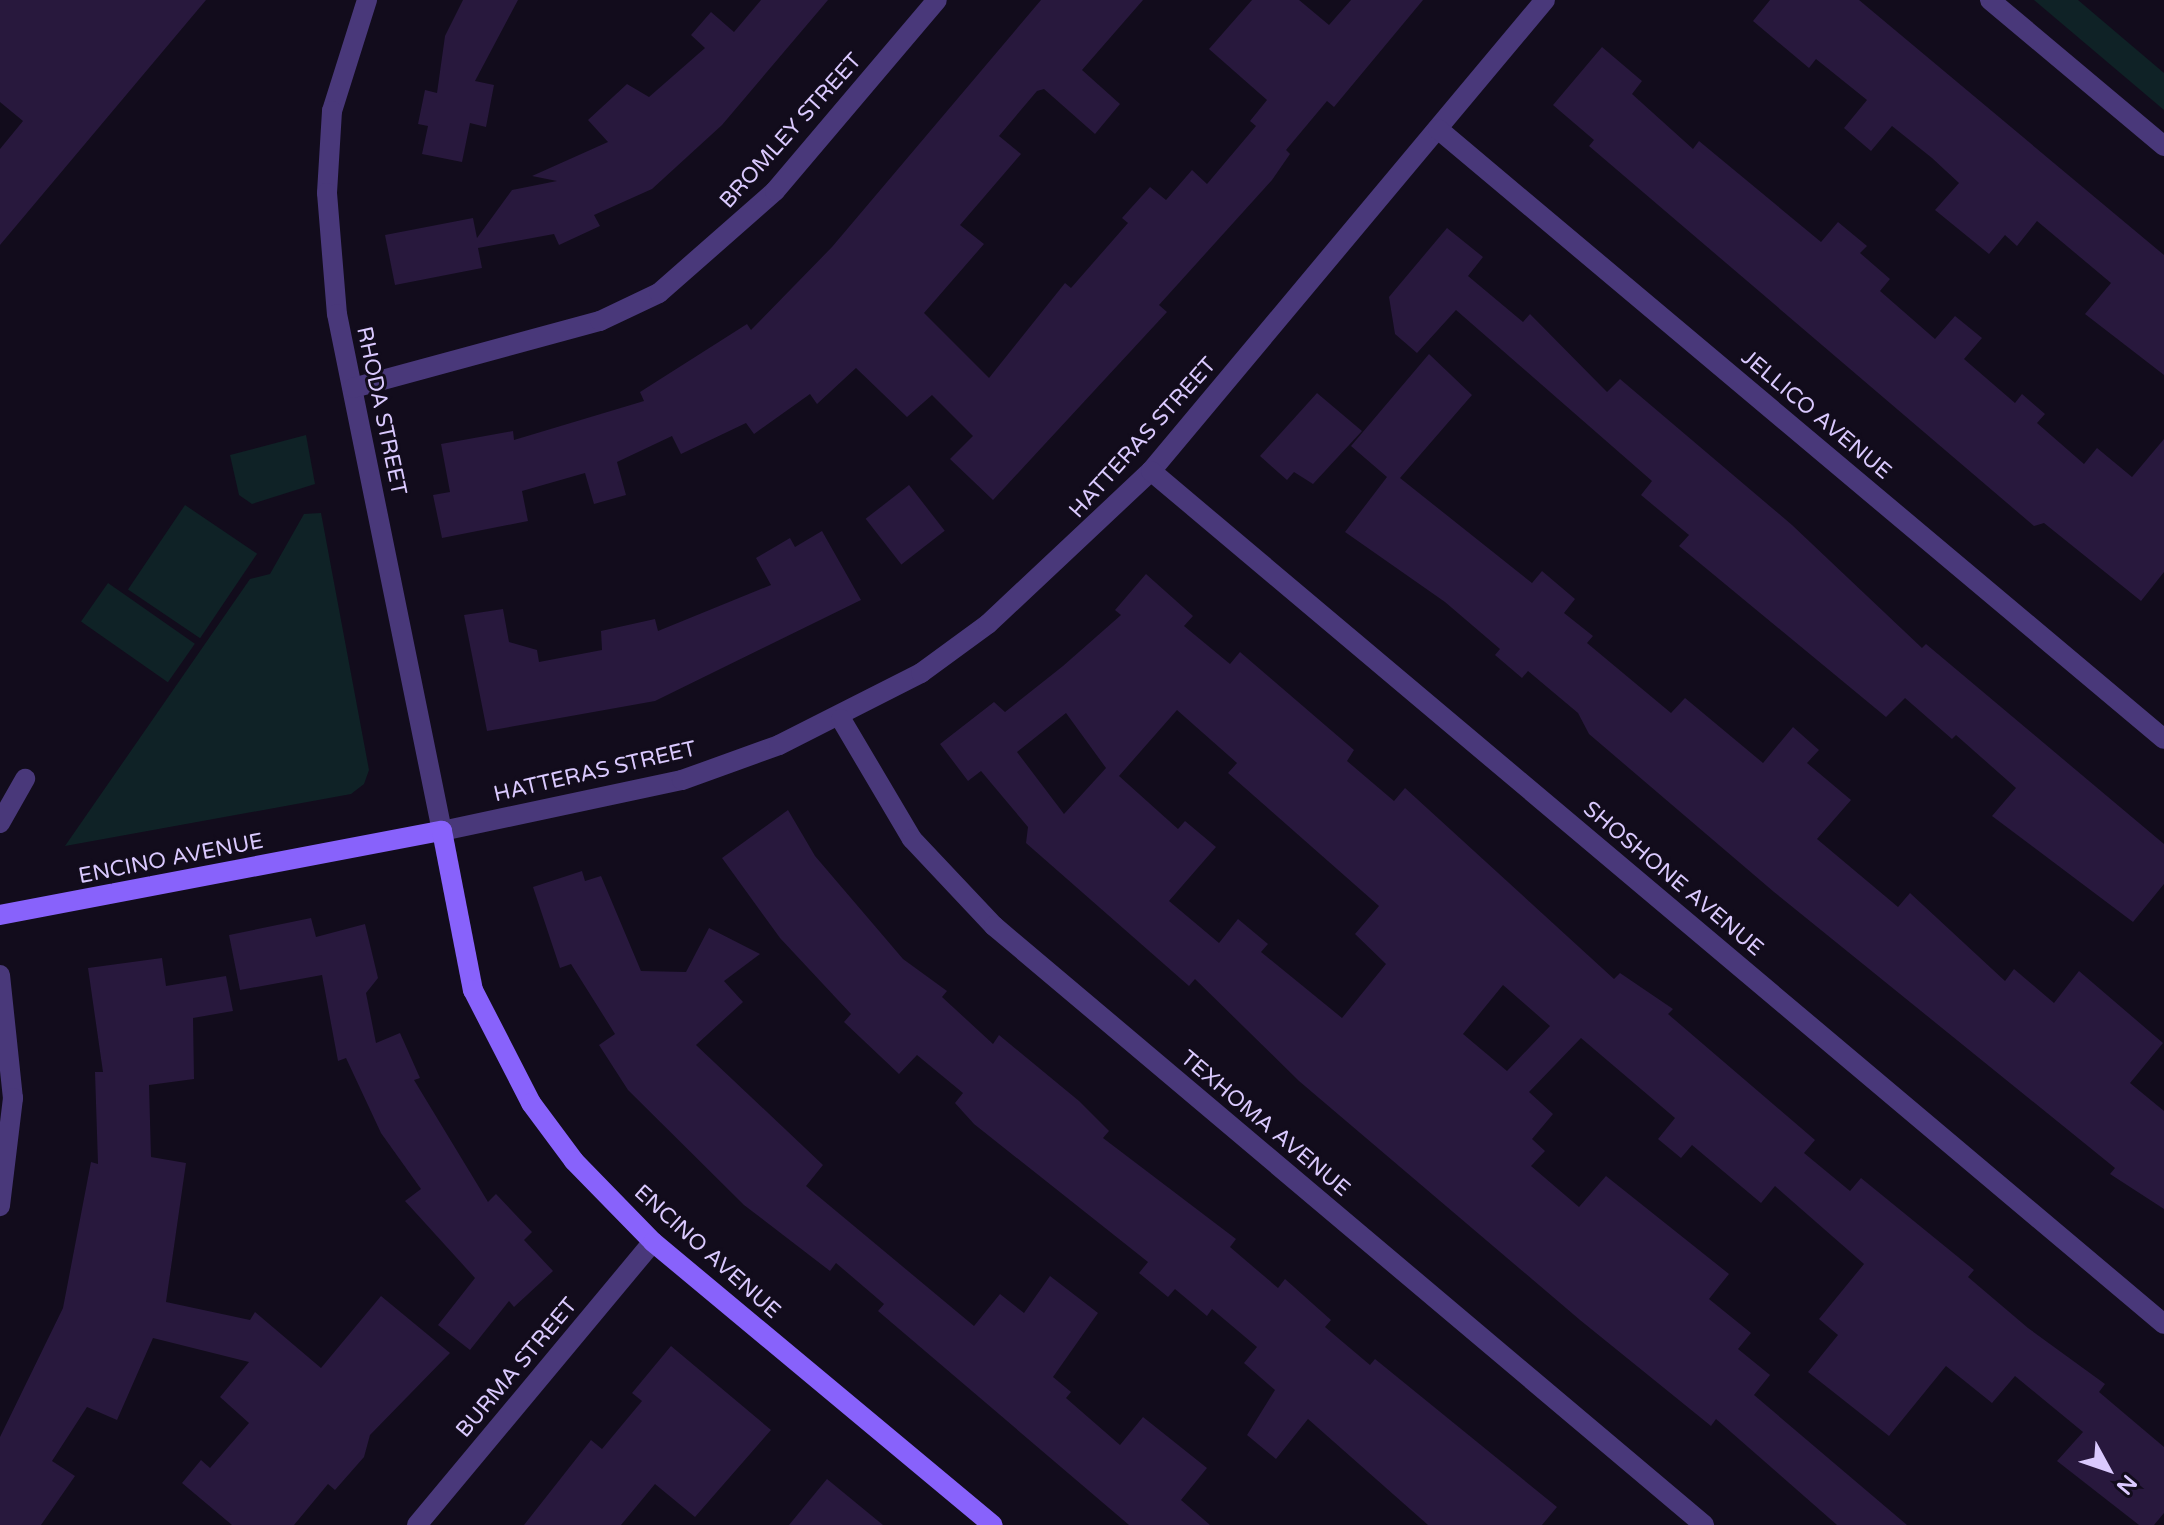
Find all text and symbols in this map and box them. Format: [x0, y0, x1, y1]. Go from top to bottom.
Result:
street label: BROMLEY STREET [714, 48, 868, 214]
street label: RHODA STREET [350, 324, 412, 498]
street label: JELLICO AVENUE [1736, 345, 1896, 485]
street label: HATTERAS STREET [1064, 352, 1222, 524]
street label: HATTERAS STREET [491, 736, 699, 808]
street label: SHOSHONE AVENUE [1578, 796, 1768, 962]
street label: ENCINO AVENUE [76, 828, 266, 890]
street label: TEXHOMA AVENUE [1175, 1045, 1355, 1203]
street label: ENCINO AVENUE [628, 1179, 786, 1325]
street label: BURMA STREET [451, 1293, 583, 1443]
north arrow [2068, 1429, 2148, 1509]
text: N [2111, 1469, 2142, 1500]

